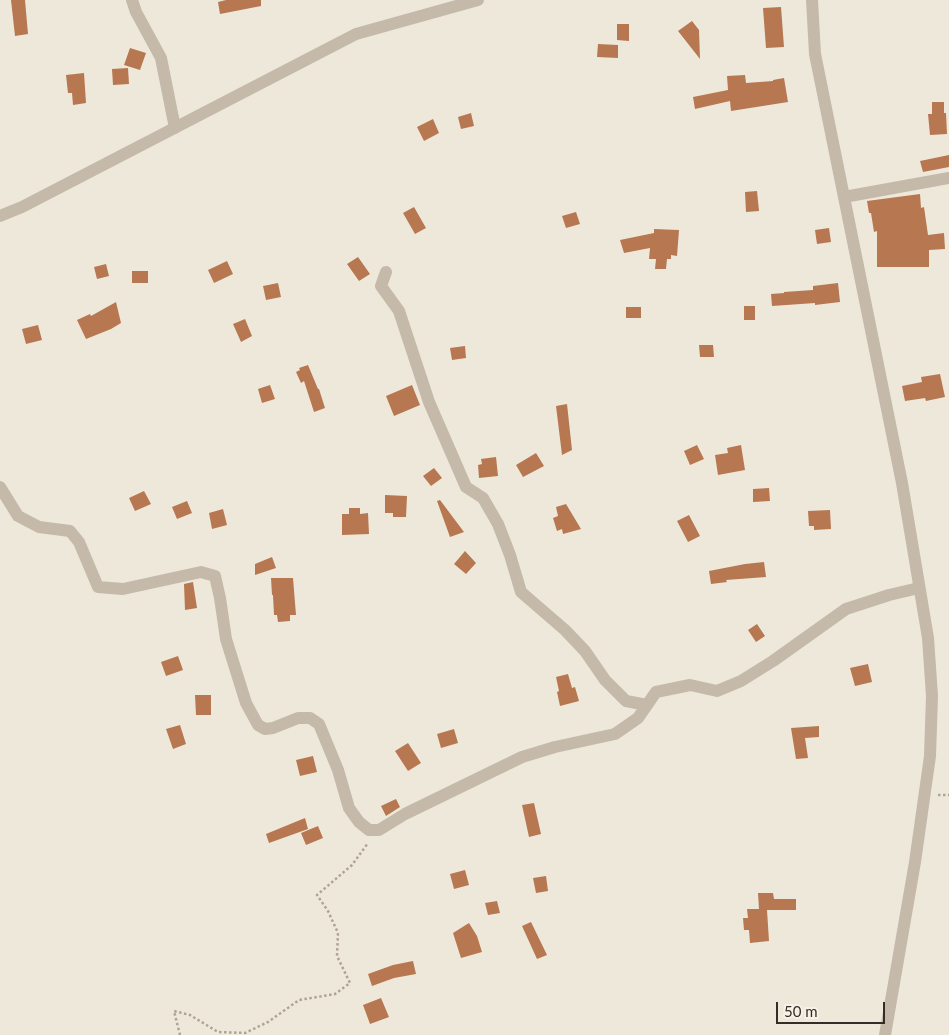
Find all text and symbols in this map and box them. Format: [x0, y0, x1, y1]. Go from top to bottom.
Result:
scale bar [779, 992, 888, 1024]
text: 50 m [784, 1002, 818, 1020]

